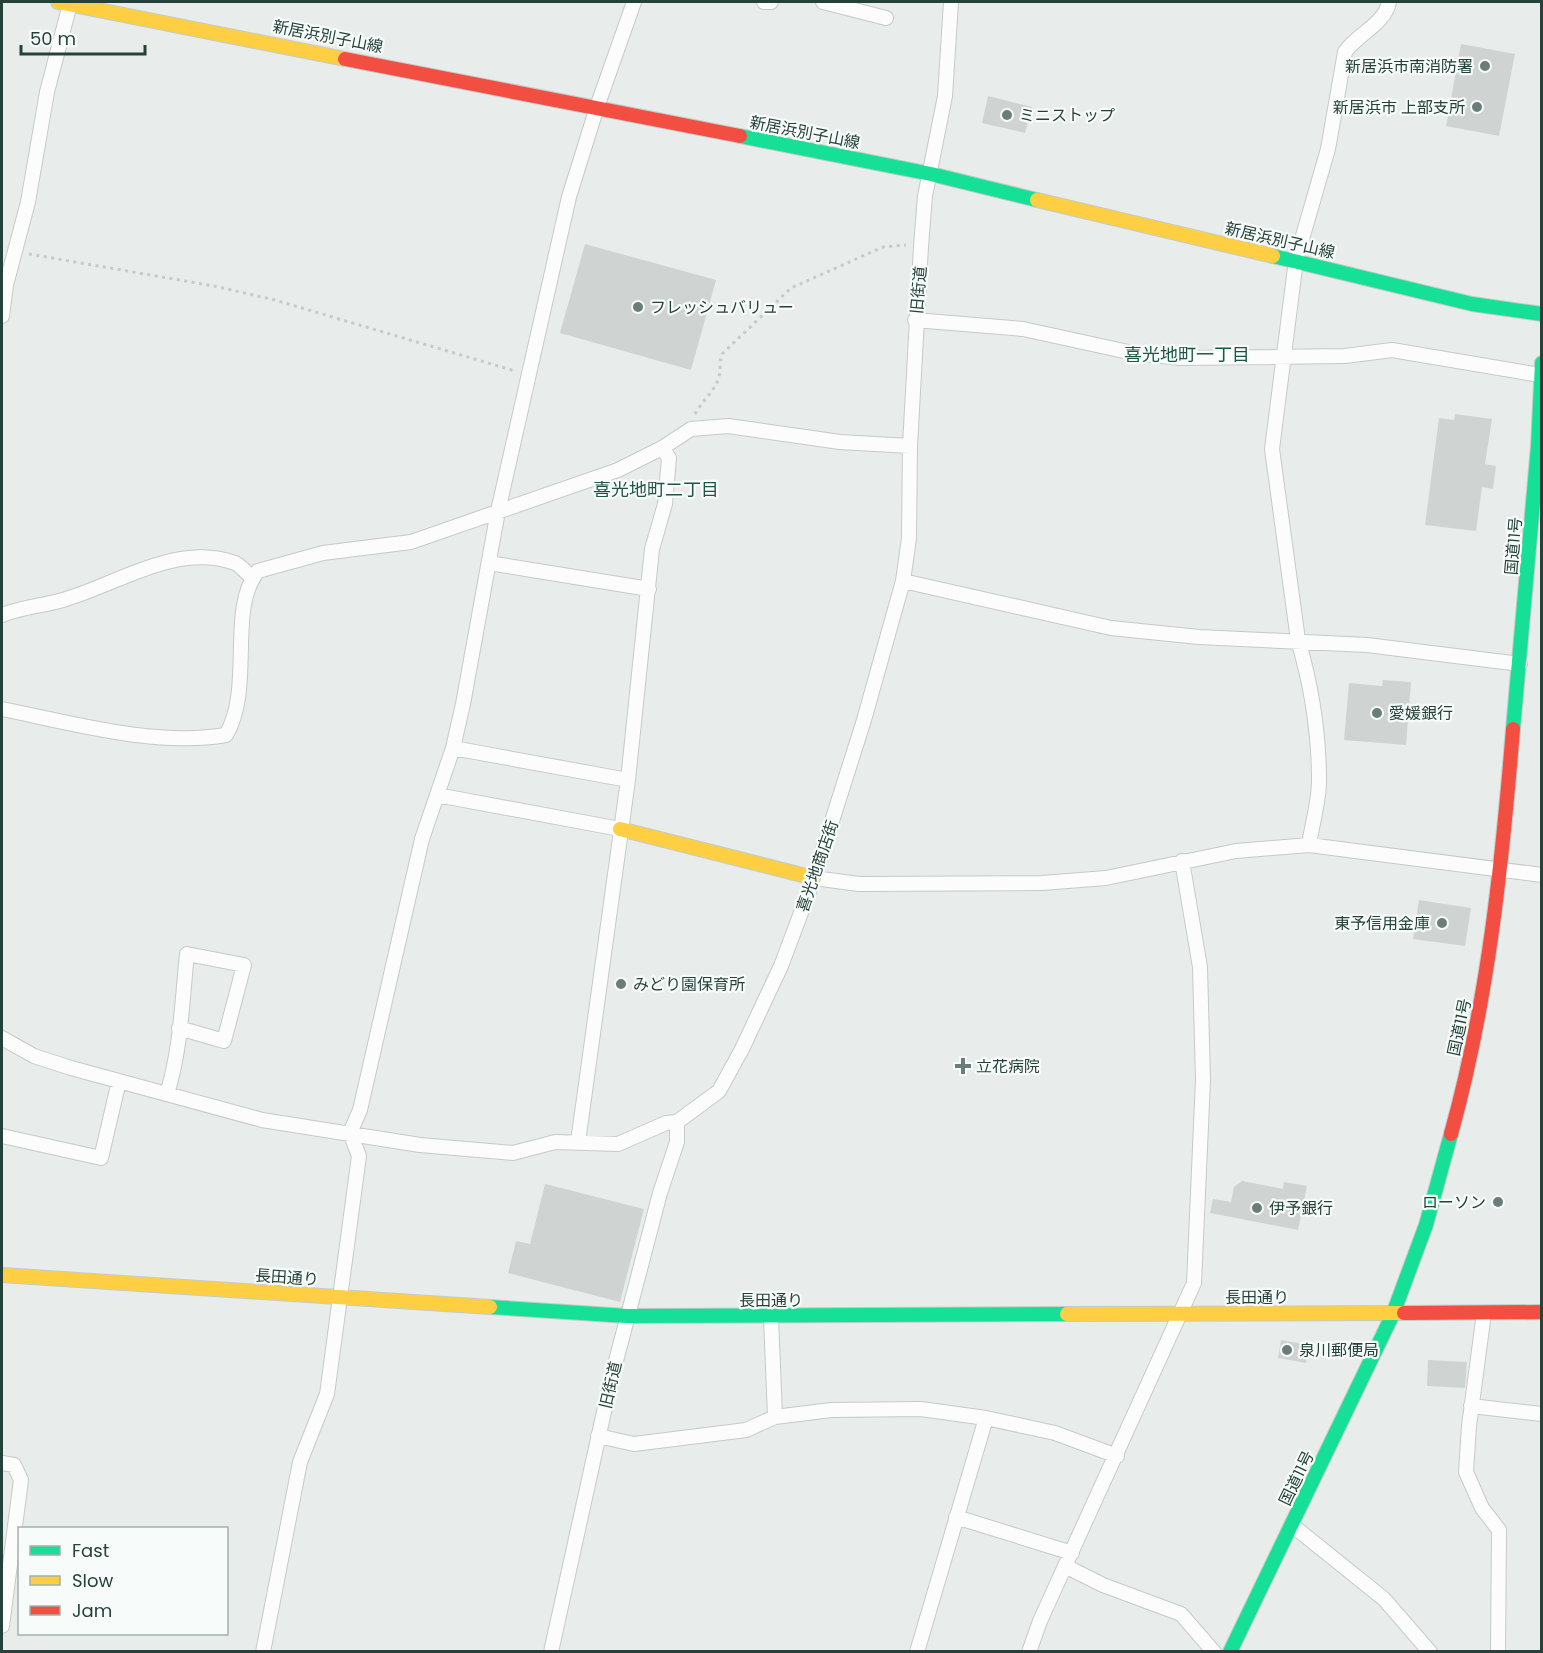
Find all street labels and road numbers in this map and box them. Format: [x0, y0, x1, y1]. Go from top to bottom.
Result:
street label: 新居浜別子山線 [271, 15, 385, 58]
street label: 新居浜別子山線 [748, 111, 862, 154]
street label: 新居浜別子山線 [1223, 217, 1337, 264]
street label: 旧街道 [905, 265, 932, 315]
street label: 国道11号 [1500, 516, 1527, 576]
street label: 喜光地商店街 [791, 817, 844, 915]
street label: 国道11号 [1442, 996, 1477, 1058]
street label: 長田通り [254, 1264, 320, 1291]
street label: 長田通り [1225, 1286, 1289, 1309]
street label: 長田通り [739, 1289, 803, 1312]
street label: 旧街道 [594, 1359, 627, 1411]
street label: 国道11号 [1273, 1447, 1320, 1509]

